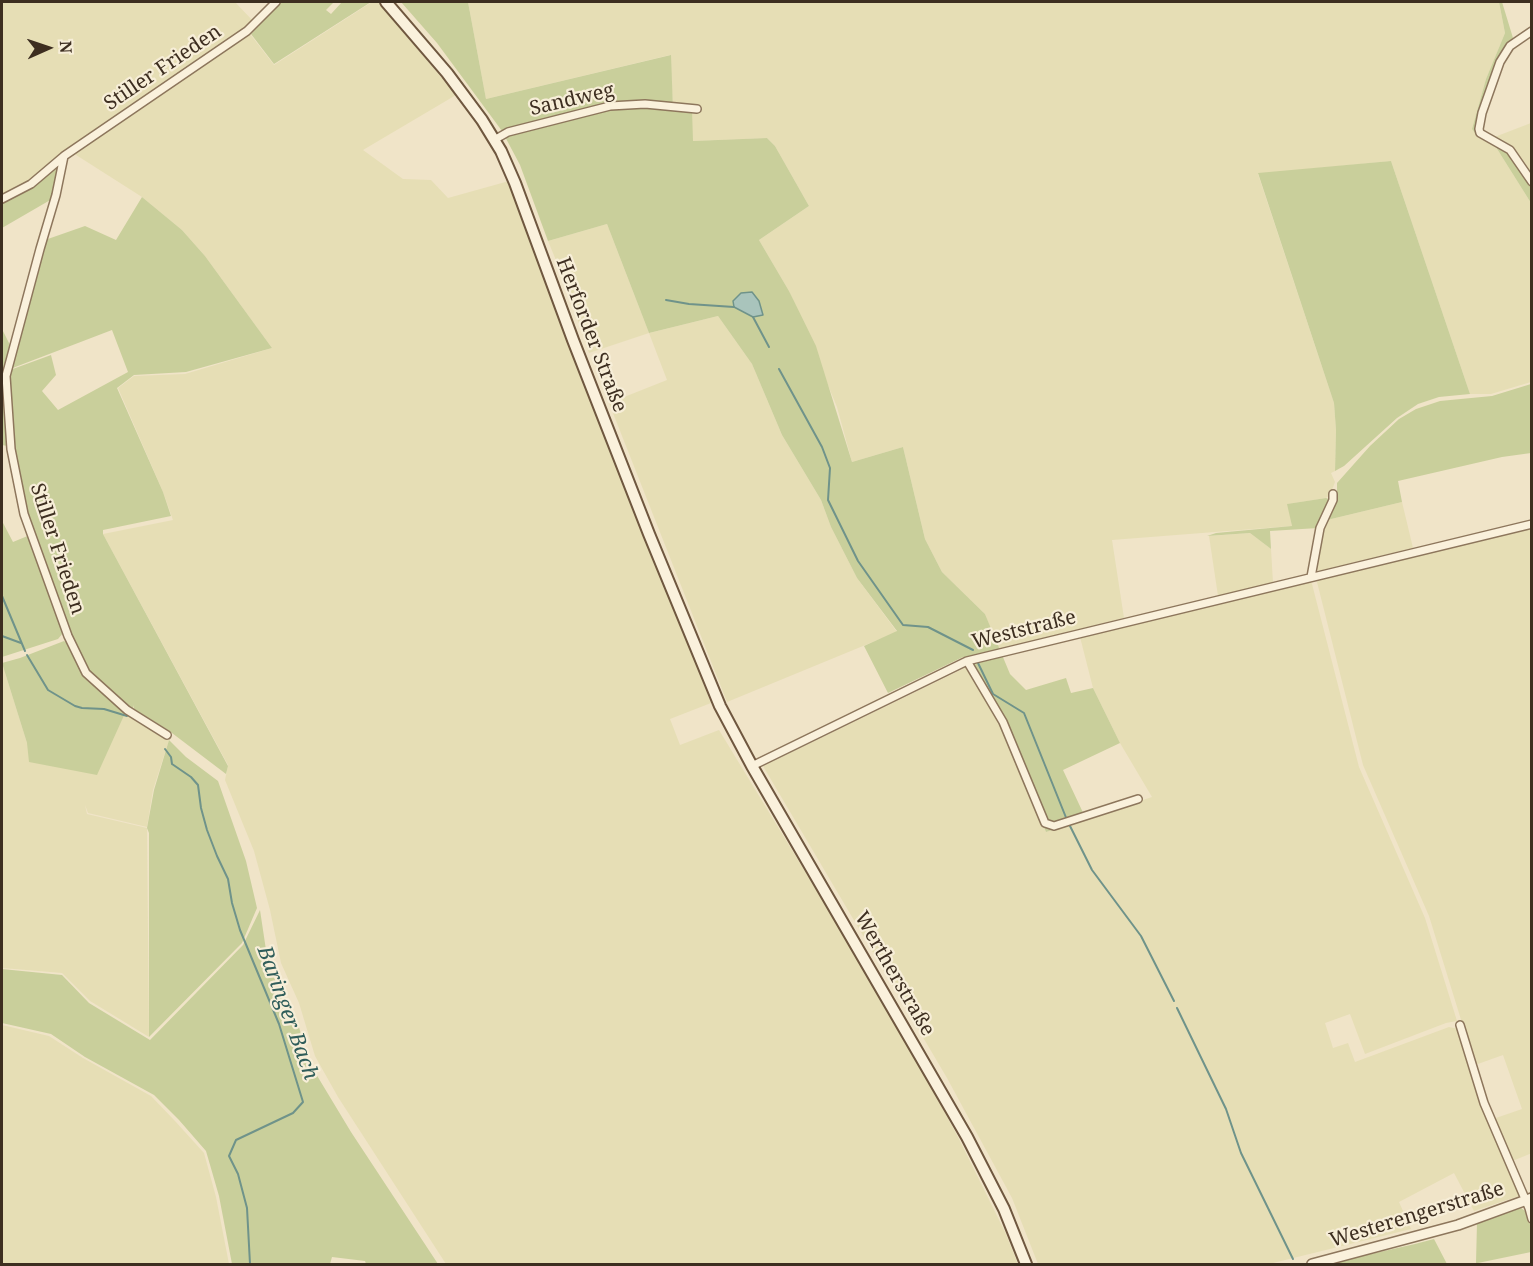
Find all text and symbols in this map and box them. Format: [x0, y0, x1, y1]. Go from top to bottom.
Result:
north arrow [18, 18, 78, 78]
street label: Stiller Frieden [100, 20, 226, 116]
text: N [55, 40, 77, 54]
street label: Sandweg [527, 79, 617, 121]
street label: Herforder Straße [550, 254, 632, 416]
street label: Stiller Frieden [25, 481, 89, 617]
street label: Weststraße [969, 605, 1079, 655]
street label: Wertherstraße [849, 908, 939, 1040]
water label: Baringer Bach [251, 943, 323, 1083]
street label: Westerengerstraße [1327, 1177, 1507, 1253]

